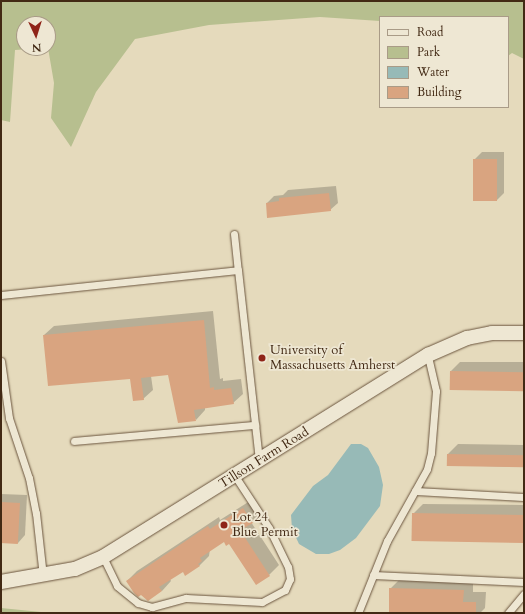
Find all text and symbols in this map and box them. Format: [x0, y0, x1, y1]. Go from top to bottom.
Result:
north arrow [16, 16, 56, 56]
legend [379, 16, 509, 108]
text: Road [417, 24, 443, 40]
text: N [32, 40, 42, 55]
text: Park [417, 44, 440, 60]
text: Water [417, 64, 449, 80]
text: Building [417, 84, 461, 100]
place label: University of Massachusetts Amherst [270, 343, 395, 374]
marker: University of Massachusetts Amherst [257, 353, 267, 363]
street label: Tillson Farm Road [216, 424, 312, 492]
place label: Lot 24 Blue Permit [232, 510, 298, 541]
marker: Lot 24 Blue Permit [219, 520, 229, 530]

